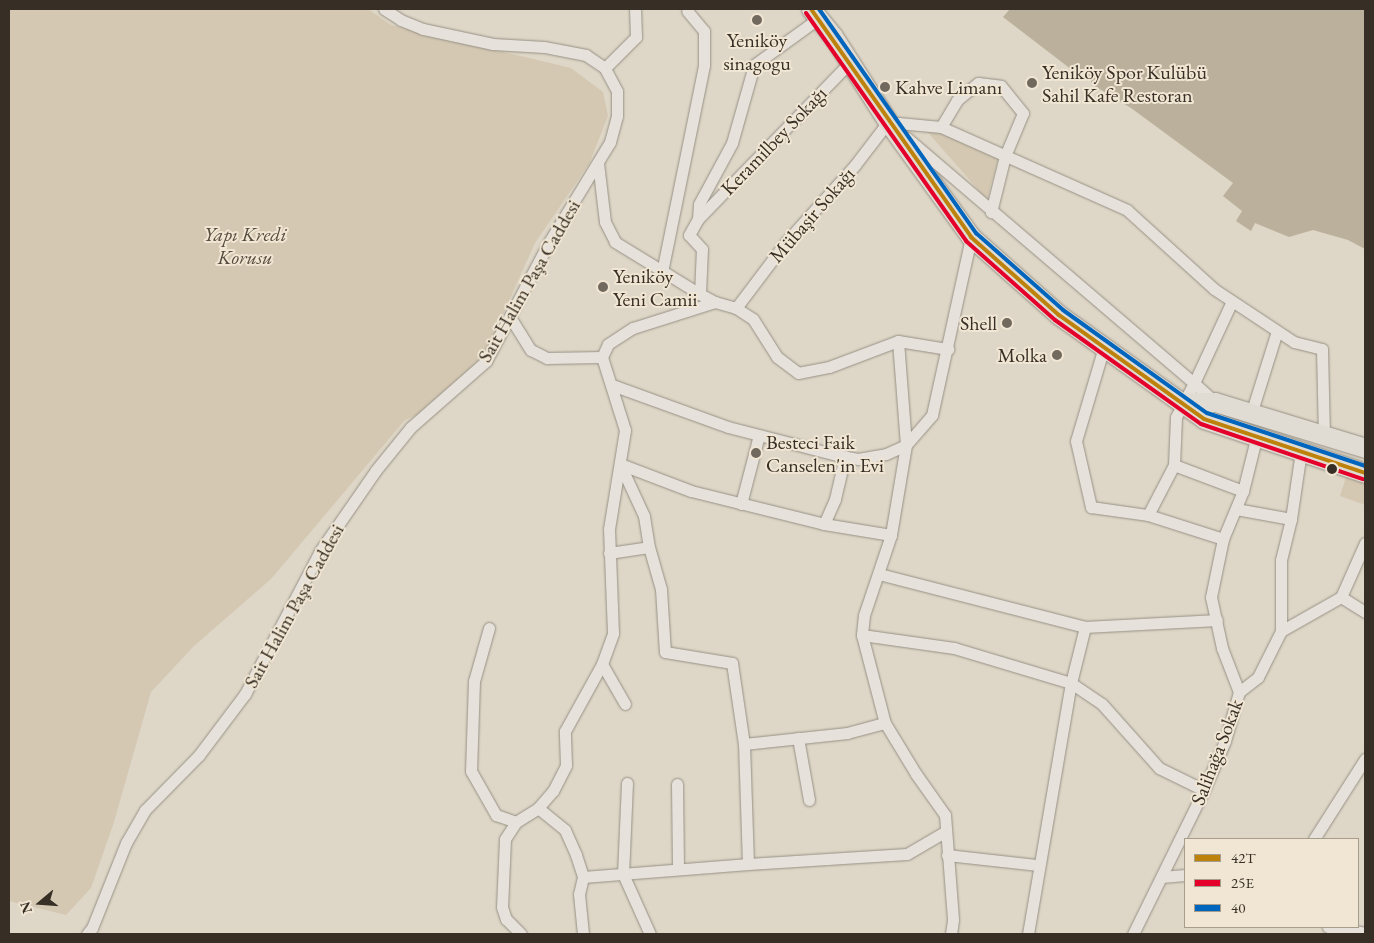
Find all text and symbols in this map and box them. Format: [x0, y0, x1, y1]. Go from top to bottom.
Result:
marker: Yeniköy sinagogu [751, 14, 763, 26]
place label: Yeniköy sinagogu [723, 28, 791, 75]
place label: Yeniköy Spor Kulübü Sahil Kafe Restoran [1042, 60, 1207, 107]
place label: Kahve Limanı [895, 75, 1002, 99]
marker: Yeniköy Spor Kulübü Sahil Kafe Restoran [1026, 77, 1038, 89]
marker: Kahve Limanı [879, 81, 891, 93]
street label: Keramilbey Sokağı [716, 82, 832, 200]
street label: Mübaşir Sokağı [764, 162, 860, 268]
street label: Sait Halim Paşa Caddesi [473, 195, 585, 367]
park label: Yapı Kredi Korusu [204, 222, 286, 269]
place label: Yeniköy Yeni Camii [613, 264, 697, 311]
marker: Yeniköy Yeni Camii [597, 281, 609, 293]
place label: Shell [960, 311, 997, 335]
marker: Shell [1001, 317, 1013, 329]
place label: Molka [998, 343, 1047, 367]
marker: Molka [1051, 349, 1063, 361]
place label: Besteci Faik Canselen'in Evi [766, 430, 884, 477]
marker: Besteci Faik Canselen'in Evi [750, 447, 762, 459]
unlabelled marker [1327, 464, 1337, 474]
street label: Sait Halim Paşa Caddesi [239, 520, 349, 692]
street label: Salihağa Sokak [1186, 696, 1248, 808]
legend [1184, 838, 1359, 928]
text: 42T [1231, 848, 1255, 867]
text: 25E [1231, 873, 1254, 892]
north arrow [15, 878, 65, 928]
text: 40 [1231, 898, 1245, 917]
text: N [15, 899, 36, 916]

